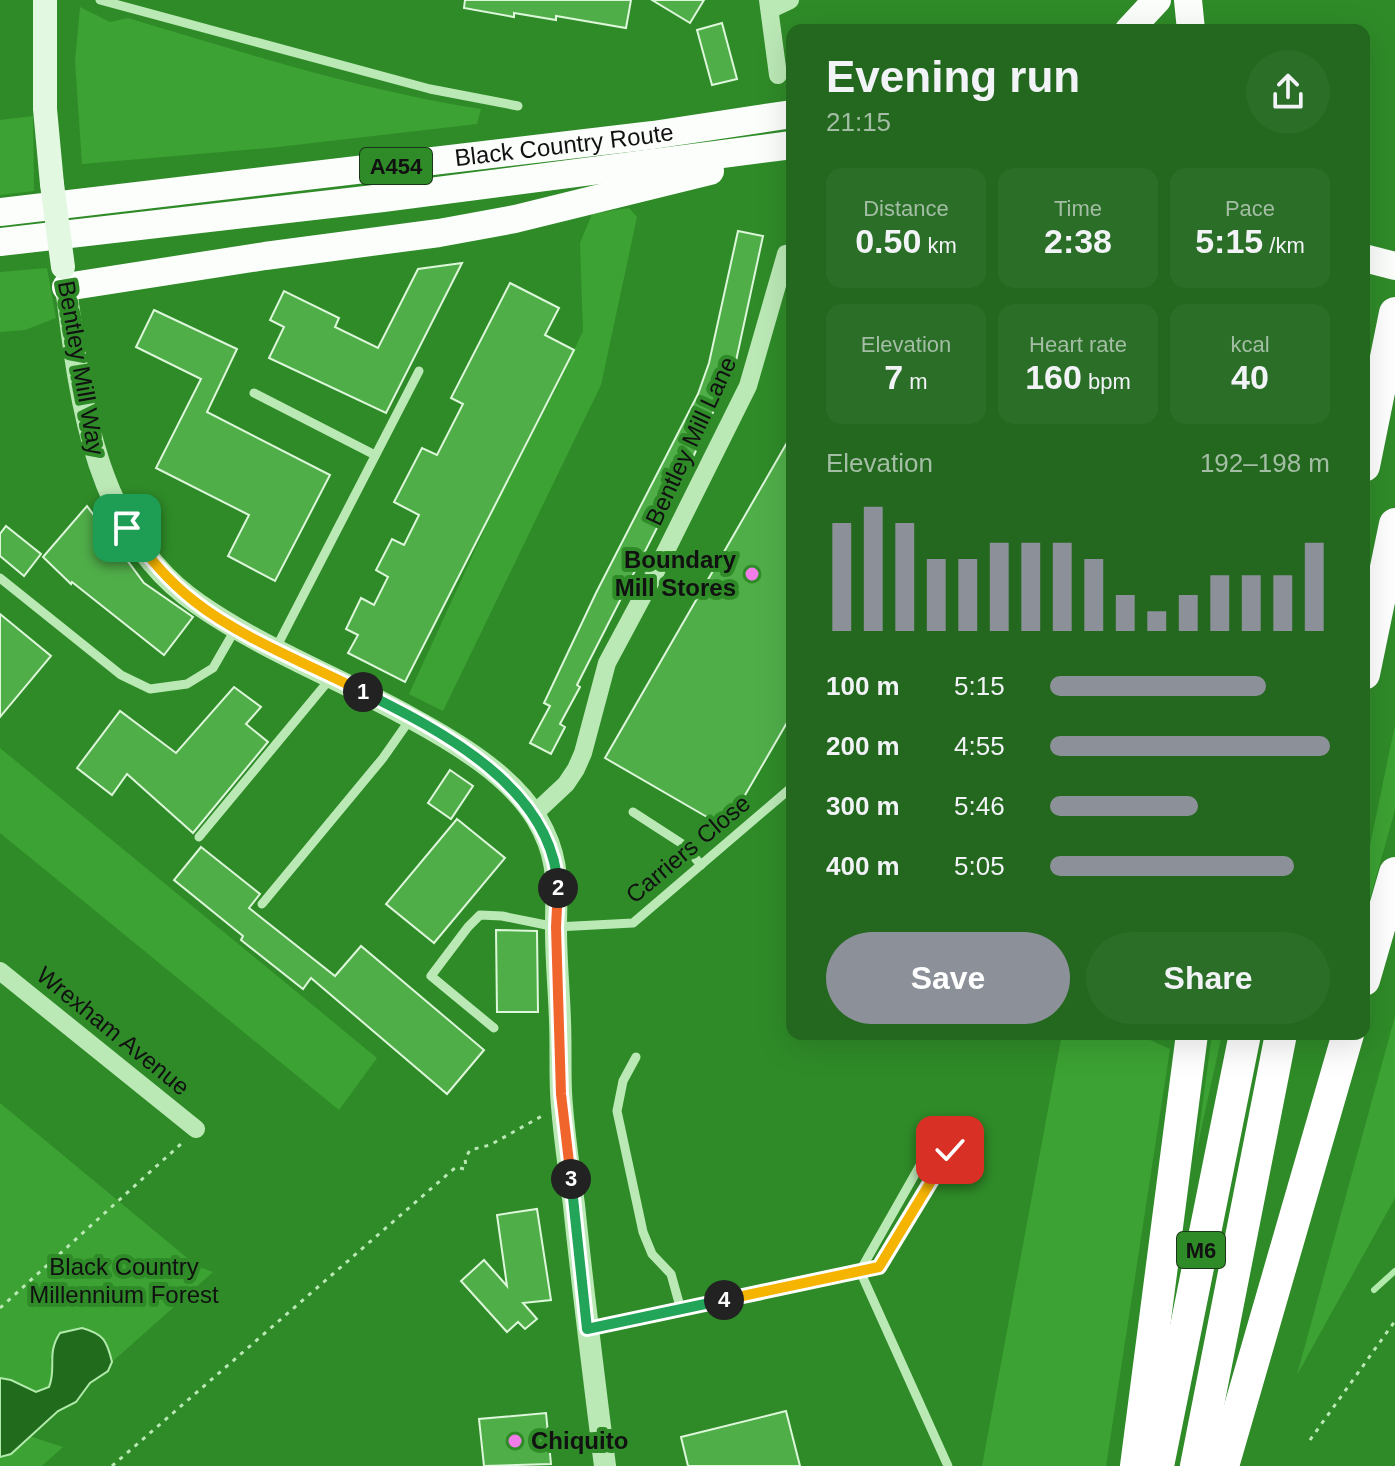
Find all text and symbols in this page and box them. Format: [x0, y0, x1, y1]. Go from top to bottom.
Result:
button: share [1246, 50, 1330, 134]
text: Evening run [826, 52, 1080, 101]
text: 21:15 [826, 107, 891, 137]
street label: Black Country Route [453, 118, 675, 171]
road number: A454 [360, 148, 432, 184]
text: Distance [863, 196, 949, 221]
text: Time [1054, 196, 1102, 221]
text: Pace [1225, 196, 1275, 221]
text: 0.50 [855, 222, 921, 260]
text: 2:38 [1044, 222, 1112, 260]
text: 5:15 [1195, 222, 1263, 260]
text: km [921, 233, 957, 258]
text: /km [1263, 233, 1305, 258]
street label: Bentley Mill Way [53, 279, 110, 457]
text: Elevation [861, 332, 951, 357]
text: Heart rate [1029, 332, 1127, 357]
text: kcal [1230, 332, 1270, 357]
street label: Bentley Mill Lane [640, 352, 741, 529]
text: 7 [884, 358, 903, 396]
text: 160 [1025, 358, 1082, 396]
text: 40 [1231, 358, 1269, 396]
text: m [903, 369, 928, 394]
text: bpm [1082, 369, 1131, 394]
text: Elevation [826, 448, 933, 478]
text: 192–198 m [1200, 448, 1330, 478]
pin [93, 494, 161, 562]
icon: arrive [105, 506, 149, 550]
place label: Boundary Mill Stores [615, 546, 737, 601]
marker: Boundary Mill Stores [743, 565, 761, 583]
text: 100 m [826, 671, 900, 701]
text: 5:15 [954, 671, 1005, 701]
pin: 1 [343, 672, 383, 712]
text: 1 [357, 679, 369, 704]
text: 200 m [826, 731, 900, 761]
text: 4:55 [954, 731, 1005, 761]
street label: Carriers Close [620, 789, 755, 908]
text: 300 m [826, 791, 900, 821]
text: 5:46 [954, 791, 1005, 821]
text: 400 m [826, 851, 900, 881]
text: 5:05 [954, 851, 1005, 881]
pin: 2 [538, 868, 578, 908]
text: 2 [552, 875, 564, 900]
button: Save [826, 932, 1070, 1024]
button: Share [1086, 932, 1330, 1024]
street label: Wrexham Avenue [32, 961, 195, 1100]
pin [916, 1116, 984, 1184]
icon: check [928, 1128, 972, 1172]
pin: 3 [551, 1159, 591, 1199]
text: 3 [565, 1166, 577, 1191]
road number: M6 [1177, 1232, 1225, 1268]
park label: Black Country Millennium Forest [29, 1253, 219, 1308]
pin: 4 [704, 1280, 744, 1320]
text: 4 [718, 1287, 730, 1312]
place label: Chiquito [531, 1427, 628, 1454]
marker: Chiquito [506, 1432, 524, 1450]

